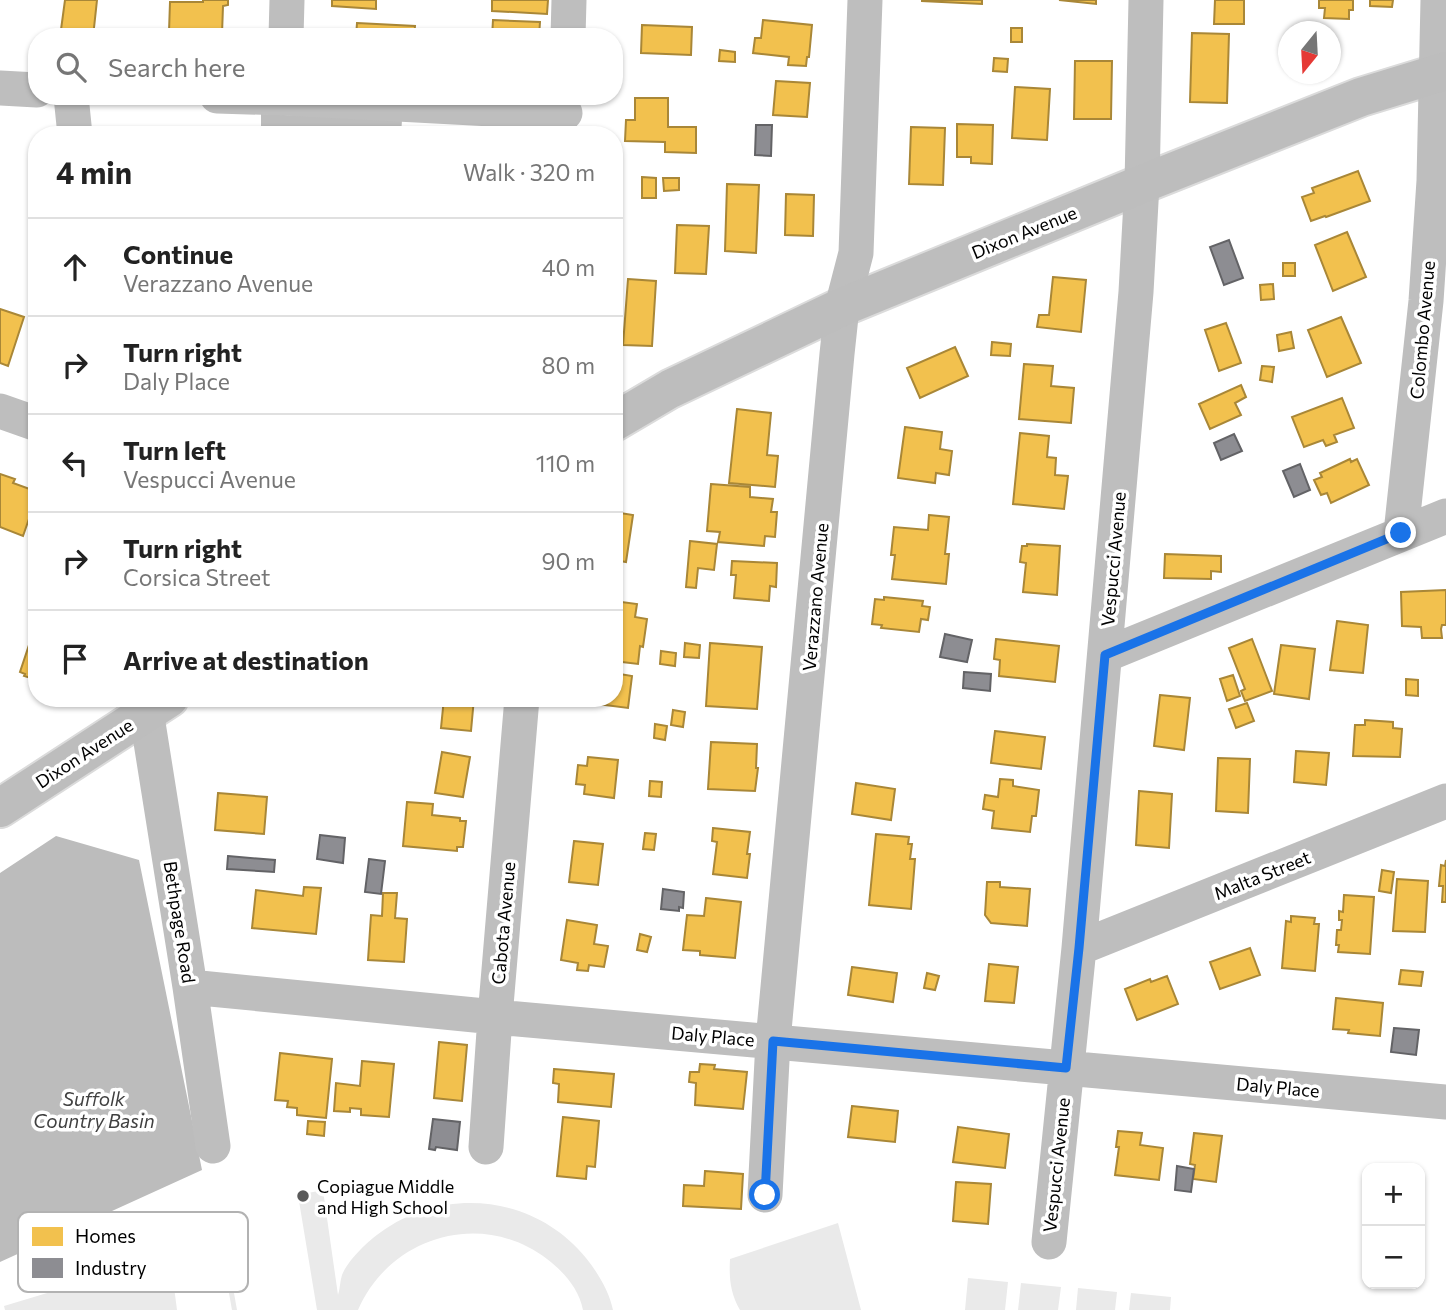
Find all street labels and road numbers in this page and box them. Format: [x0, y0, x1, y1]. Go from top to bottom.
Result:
street label: Dixon Avenue [968, 201, 1080, 263]
street label: Colombo Avenue [1405, 260, 1439, 400]
street label: Vespucci Avenue [1096, 491, 1130, 627]
street label: Verazzano Avenue [798, 522, 832, 672]
street label: Dixon Avenue [31, 713, 137, 793]
street label: Malta Street [1211, 846, 1313, 904]
street label: Bethpage Road [159, 859, 201, 985]
street label: Cabota Avenue [487, 861, 519, 985]
street label: Daly Place [670, 1021, 756, 1051]
street label: Daly Place [1235, 1072, 1321, 1102]
street label: Vespucci Avenue [1038, 1097, 1074, 1233]

